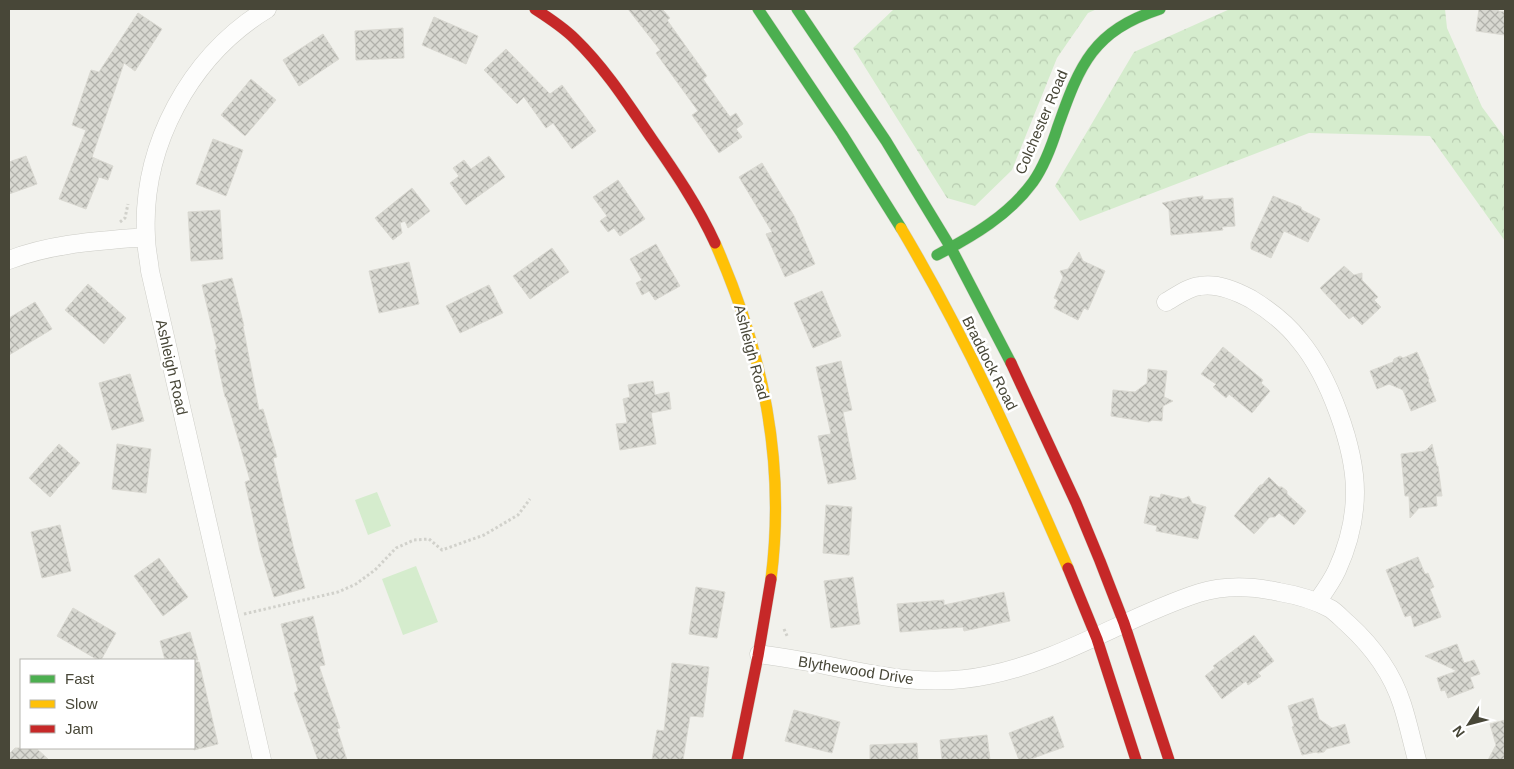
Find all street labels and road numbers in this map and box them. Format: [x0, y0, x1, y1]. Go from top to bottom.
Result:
street label: Colchester Road [1011, 67, 1071, 177]
street label: Ashleigh Road [731, 303, 773, 401]
street label: Braddock Road [959, 313, 1021, 413]
street label: Ashleigh Road [153, 318, 191, 416]
street label: Blythewood Drive [797, 652, 915, 688]

